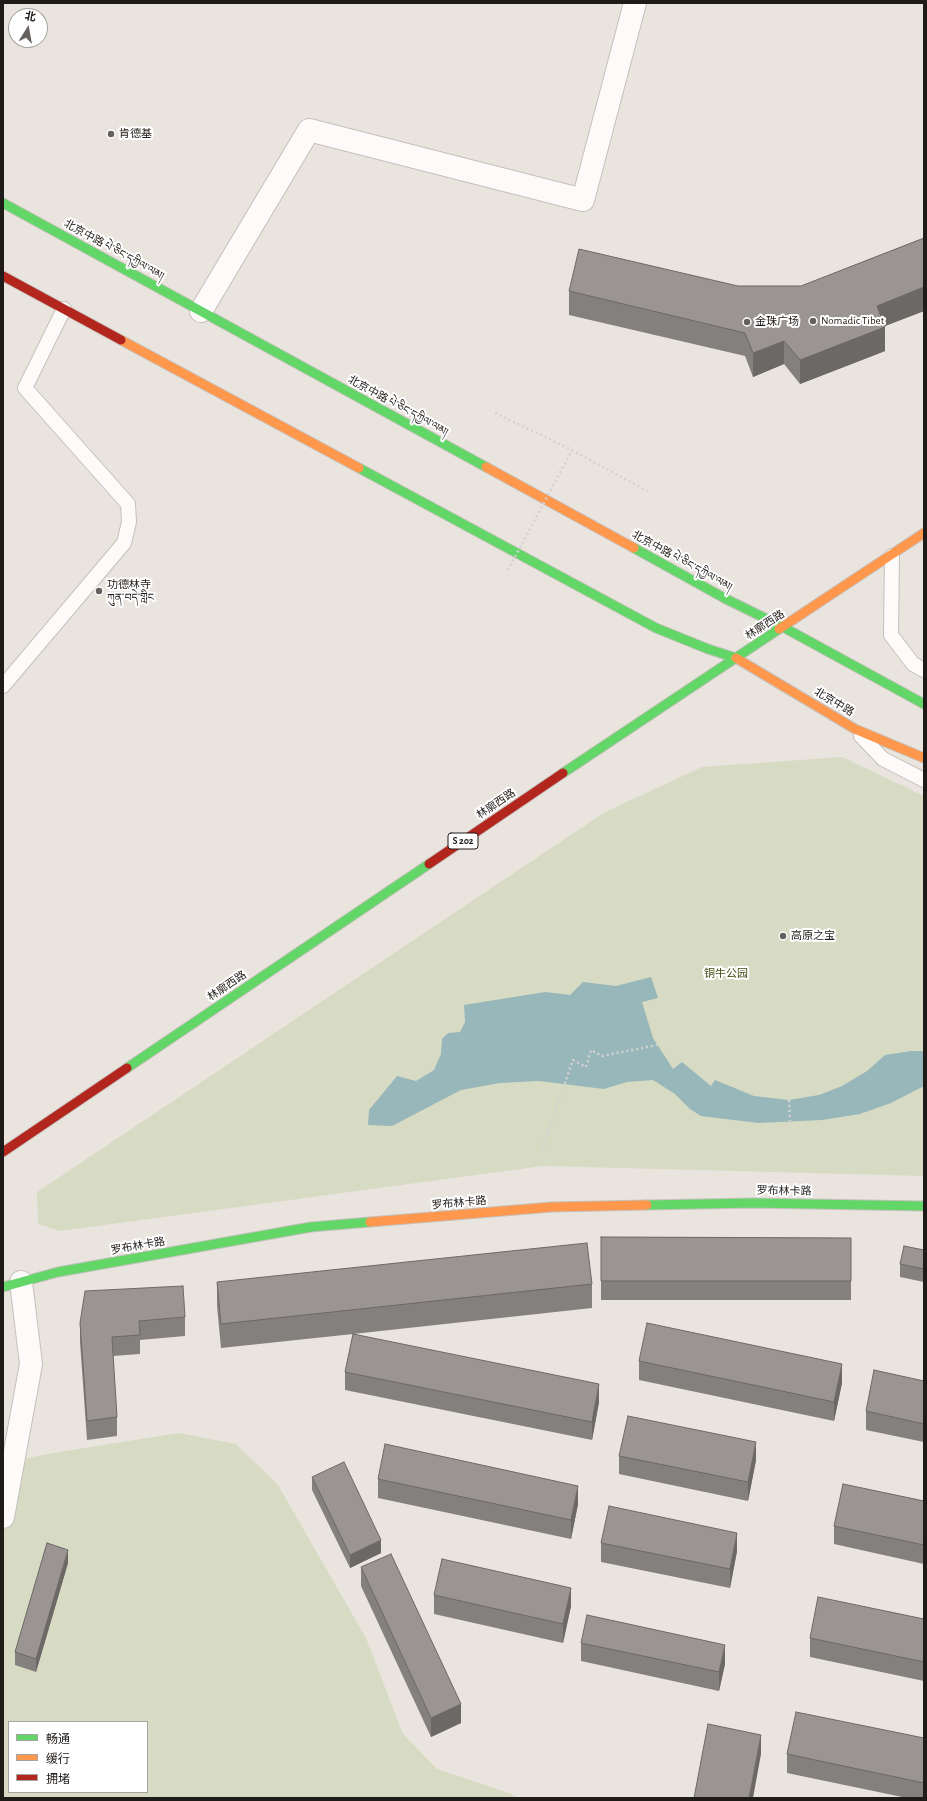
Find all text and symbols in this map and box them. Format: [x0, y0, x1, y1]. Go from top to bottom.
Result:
north arrow [8, 8, 48, 48]
text: 北 [24, 10, 37, 23]
place label: 肯德基 [119, 127, 152, 141]
marker: 肯德基 [106, 129, 116, 139]
street label: 北京中路 པེ་ཅིང་དཀྱིལ་ལམ། [62, 217, 166, 283]
place label: Nomadic Tibet [821, 314, 884, 328]
place label: 金珠广场 [755, 315, 799, 329]
marker: Nomadic Tibet [808, 316, 818, 326]
marker: 金珠广场 [742, 317, 752, 327]
street label: 北京中路 པེ་ཅིང་དཀྱིལ་ལམ། [346, 373, 450, 439]
street label: 北京中路 པེ་ཅིང་དཀྱིལ་ལམ། [630, 528, 734, 594]
place label: 功德林寺 ཀུན་བདེ་གླིང [107, 578, 154, 604]
marker: 功德林寺 ཀུན་བདེ་གླིང [94, 586, 104, 596]
street label: 林廓西路 [743, 607, 787, 643]
street label: 北京中路 [812, 685, 856, 719]
street label: 林廓西路 [474, 786, 518, 822]
road number: S 202 [448, 833, 478, 849]
place label: 高原之宝 [791, 929, 835, 943]
marker: 高原之宝 [778, 931, 788, 941]
park label: 铜牛公园 [704, 967, 748, 981]
street label: 林廓西路 [205, 968, 249, 1004]
street label: 罗布林卡路 [756, 1184, 812, 1198]
street label: 罗布林卡路 [431, 1194, 487, 1212]
street label: 罗布林卡路 [110, 1235, 166, 1257]
legend [8, 1721, 148, 1793]
text: 畅通 [46, 1733, 70, 1745]
text: 缓行 [46, 1753, 70, 1765]
text: 拥堵 [46, 1773, 70, 1785]

